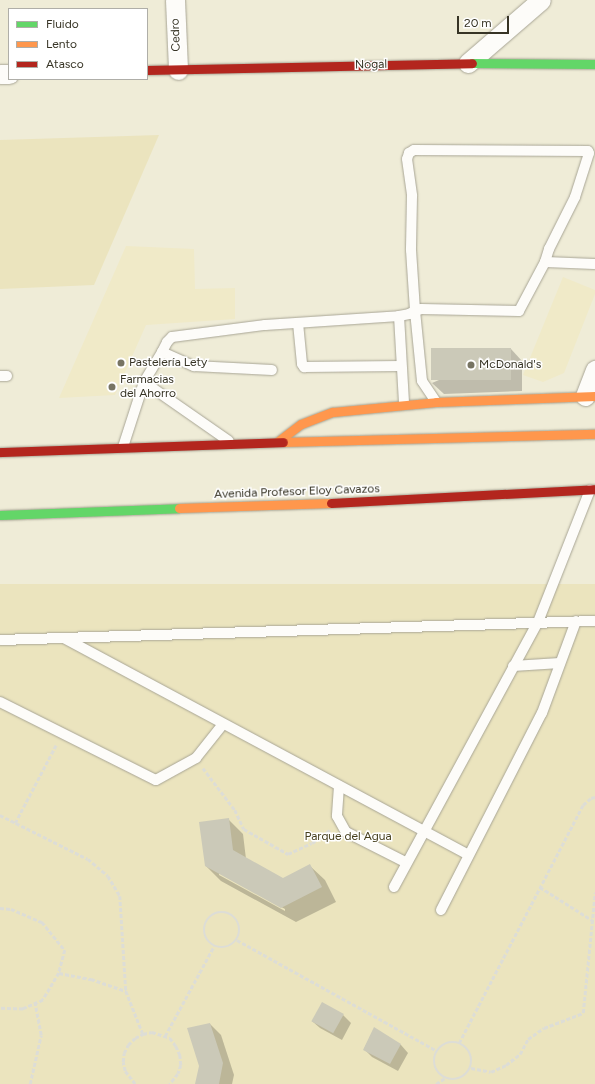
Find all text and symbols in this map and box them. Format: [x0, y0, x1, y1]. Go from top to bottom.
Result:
legend [8, 8, 148, 80]
scale bar [459, 8, 511, 34]
text: 20 m [464, 16, 492, 30]
text: Fluido [46, 17, 79, 31]
street label: Cedro [168, 18, 184, 52]
text: Lento [46, 37, 77, 51]
text: Atasco [46, 57, 84, 71]
street label: Nogal [355, 58, 387, 72]
place label: Pastelería Lety [129, 356, 207, 370]
marker: Pastelería Lety [116, 358, 126, 368]
place label: McDonald's [479, 358, 541, 372]
marker: McDonald's [466, 360, 476, 370]
place label: Farmacias del Ahorro [120, 373, 176, 401]
marker: Farmacias del Ahorro [107, 382, 117, 392]
street label: Avenida Profesor Eloy Cavazos [214, 482, 380, 502]
park label: Parque del Agua [304, 830, 392, 844]

